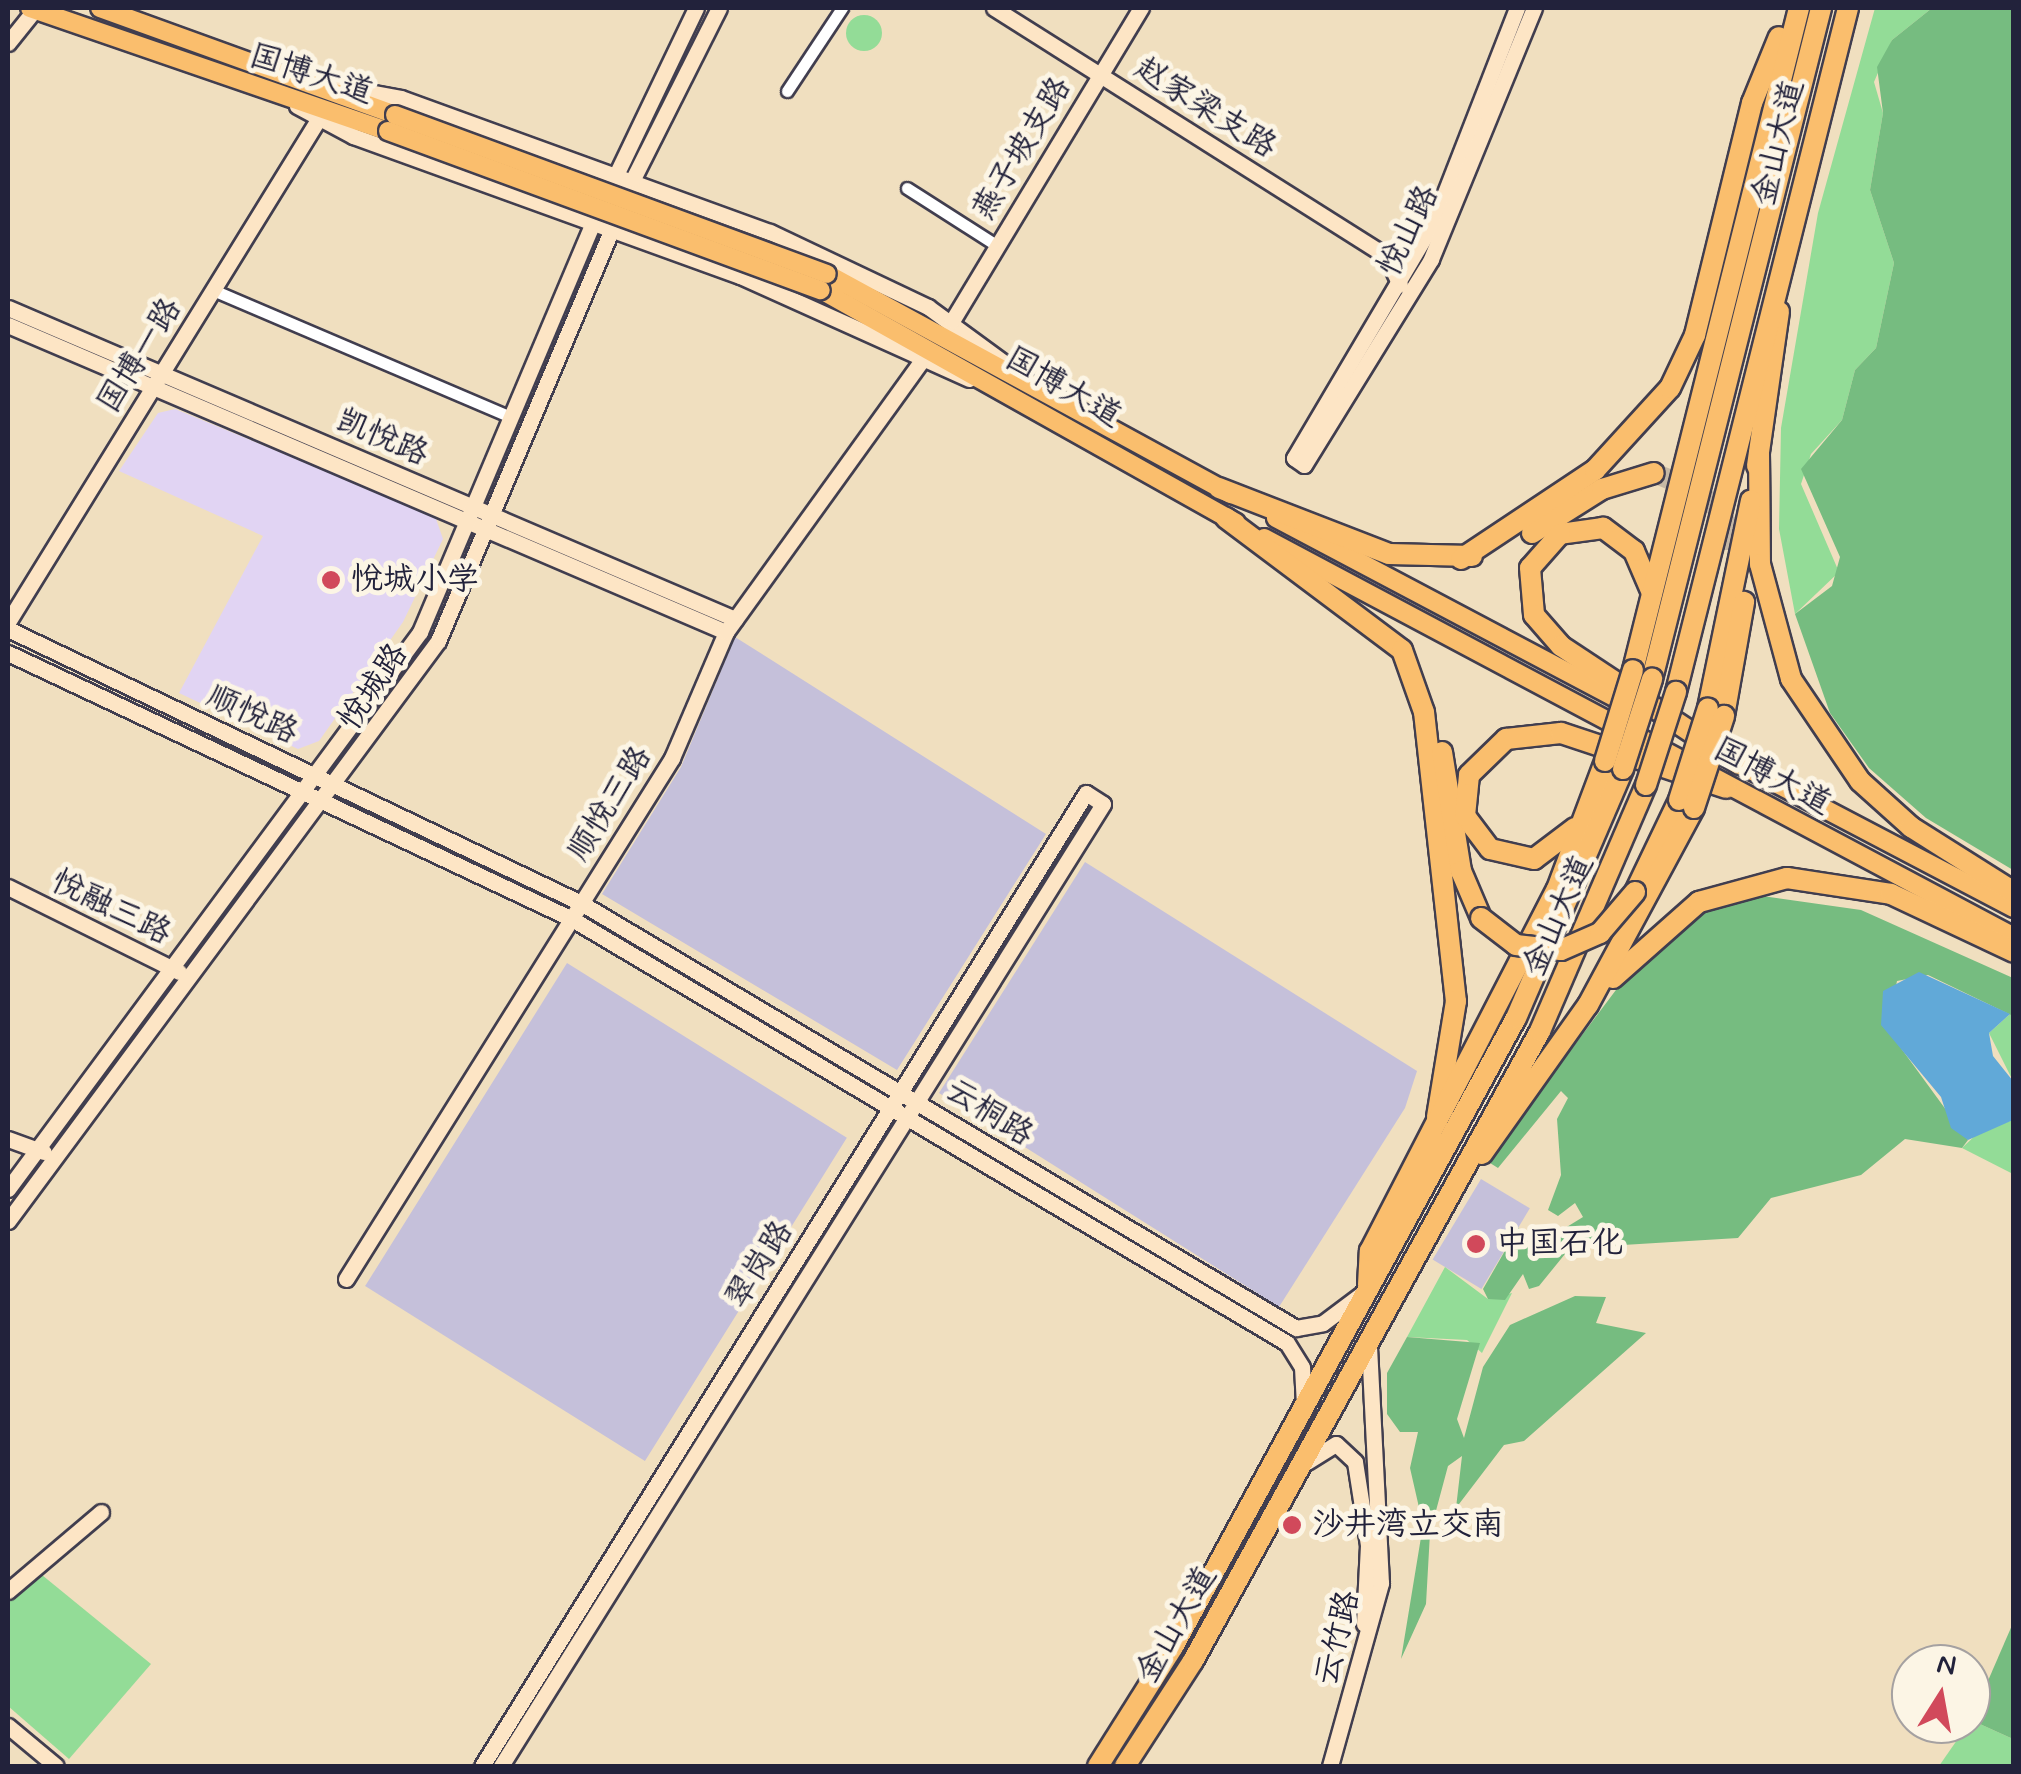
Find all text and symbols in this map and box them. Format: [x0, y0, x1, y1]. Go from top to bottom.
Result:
street label: 国博大道 [244, 37, 378, 113]
street label: 赵家梁支路 [1127, 49, 1283, 167]
street label: 燕子坡支路 [964, 71, 1080, 227]
street label: 金山大道 [1745, 76, 1813, 210]
street label: 悦山路 [1371, 179, 1447, 283]
street label: 国博一路 [90, 292, 190, 420]
street label: 国博大道 [998, 339, 1128, 437]
street label: 凯悦路 [330, 402, 434, 474]
place label: 悦城小学 [351, 561, 479, 599]
marker: 悦城小学 [320, 569, 342, 591]
street label: 悦城路 [331, 636, 417, 738]
street label: 顺悦路 [200, 677, 304, 753]
street label: 国博大道 [1706, 730, 1838, 824]
street label: 顺悦三路 [560, 740, 660, 868]
street label: 金山大道 [1515, 850, 1603, 982]
street label: 悦融三路 [45, 863, 177, 953]
street label: 云桐路 [938, 1071, 1040, 1155]
street label: 翠岗路 [718, 1214, 802, 1316]
place label: 中国石化 [1496, 1225, 1624, 1263]
marker: 中国石化 [1465, 1233, 1487, 1255]
place label: 沙井湾立交南 [1312, 1506, 1504, 1544]
marker: 沙井湾立交南 [1281, 1514, 1303, 1536]
street label: 金山大道 [1128, 1560, 1226, 1690]
street label: 云竹路 [1308, 1587, 1368, 1689]
north arrow [1891, 1644, 1991, 1744]
text: N [1934, 1646, 1959, 1686]

